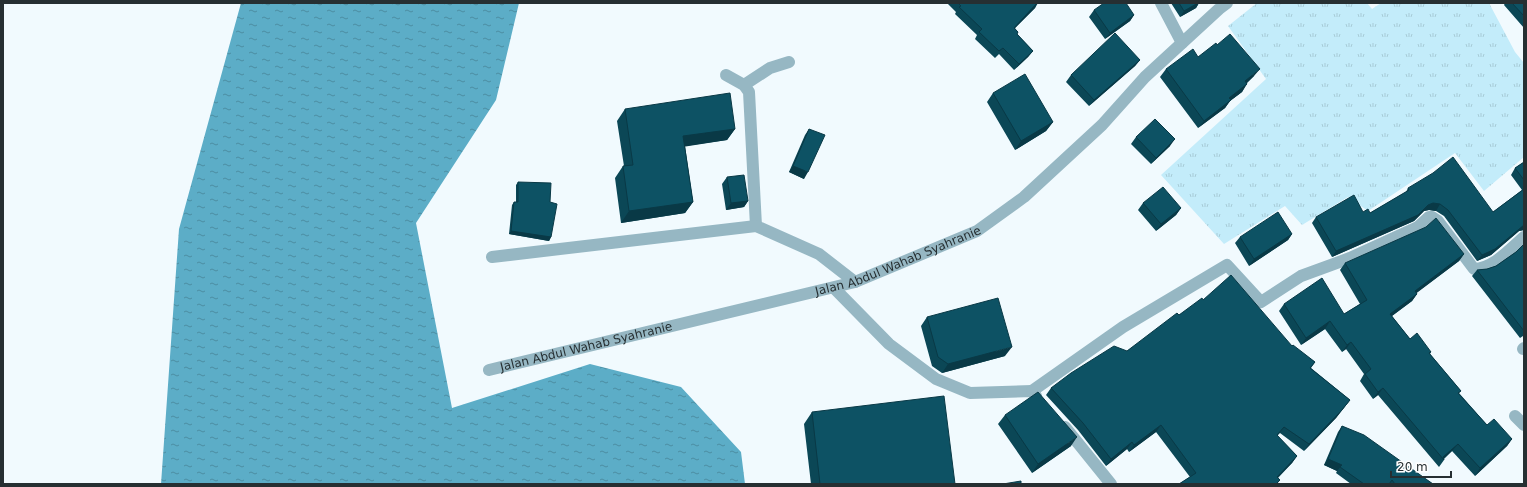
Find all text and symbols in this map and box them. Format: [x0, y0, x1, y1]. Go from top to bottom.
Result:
street label: Jalan Abdul Wahab Syahranie [813, 223, 983, 299]
street label: Jalan Abdul Wahab Syahranie [498, 319, 674, 374]
scale bar [1391, 453, 1451, 479]
text: 20 m [1397, 460, 1428, 474]

